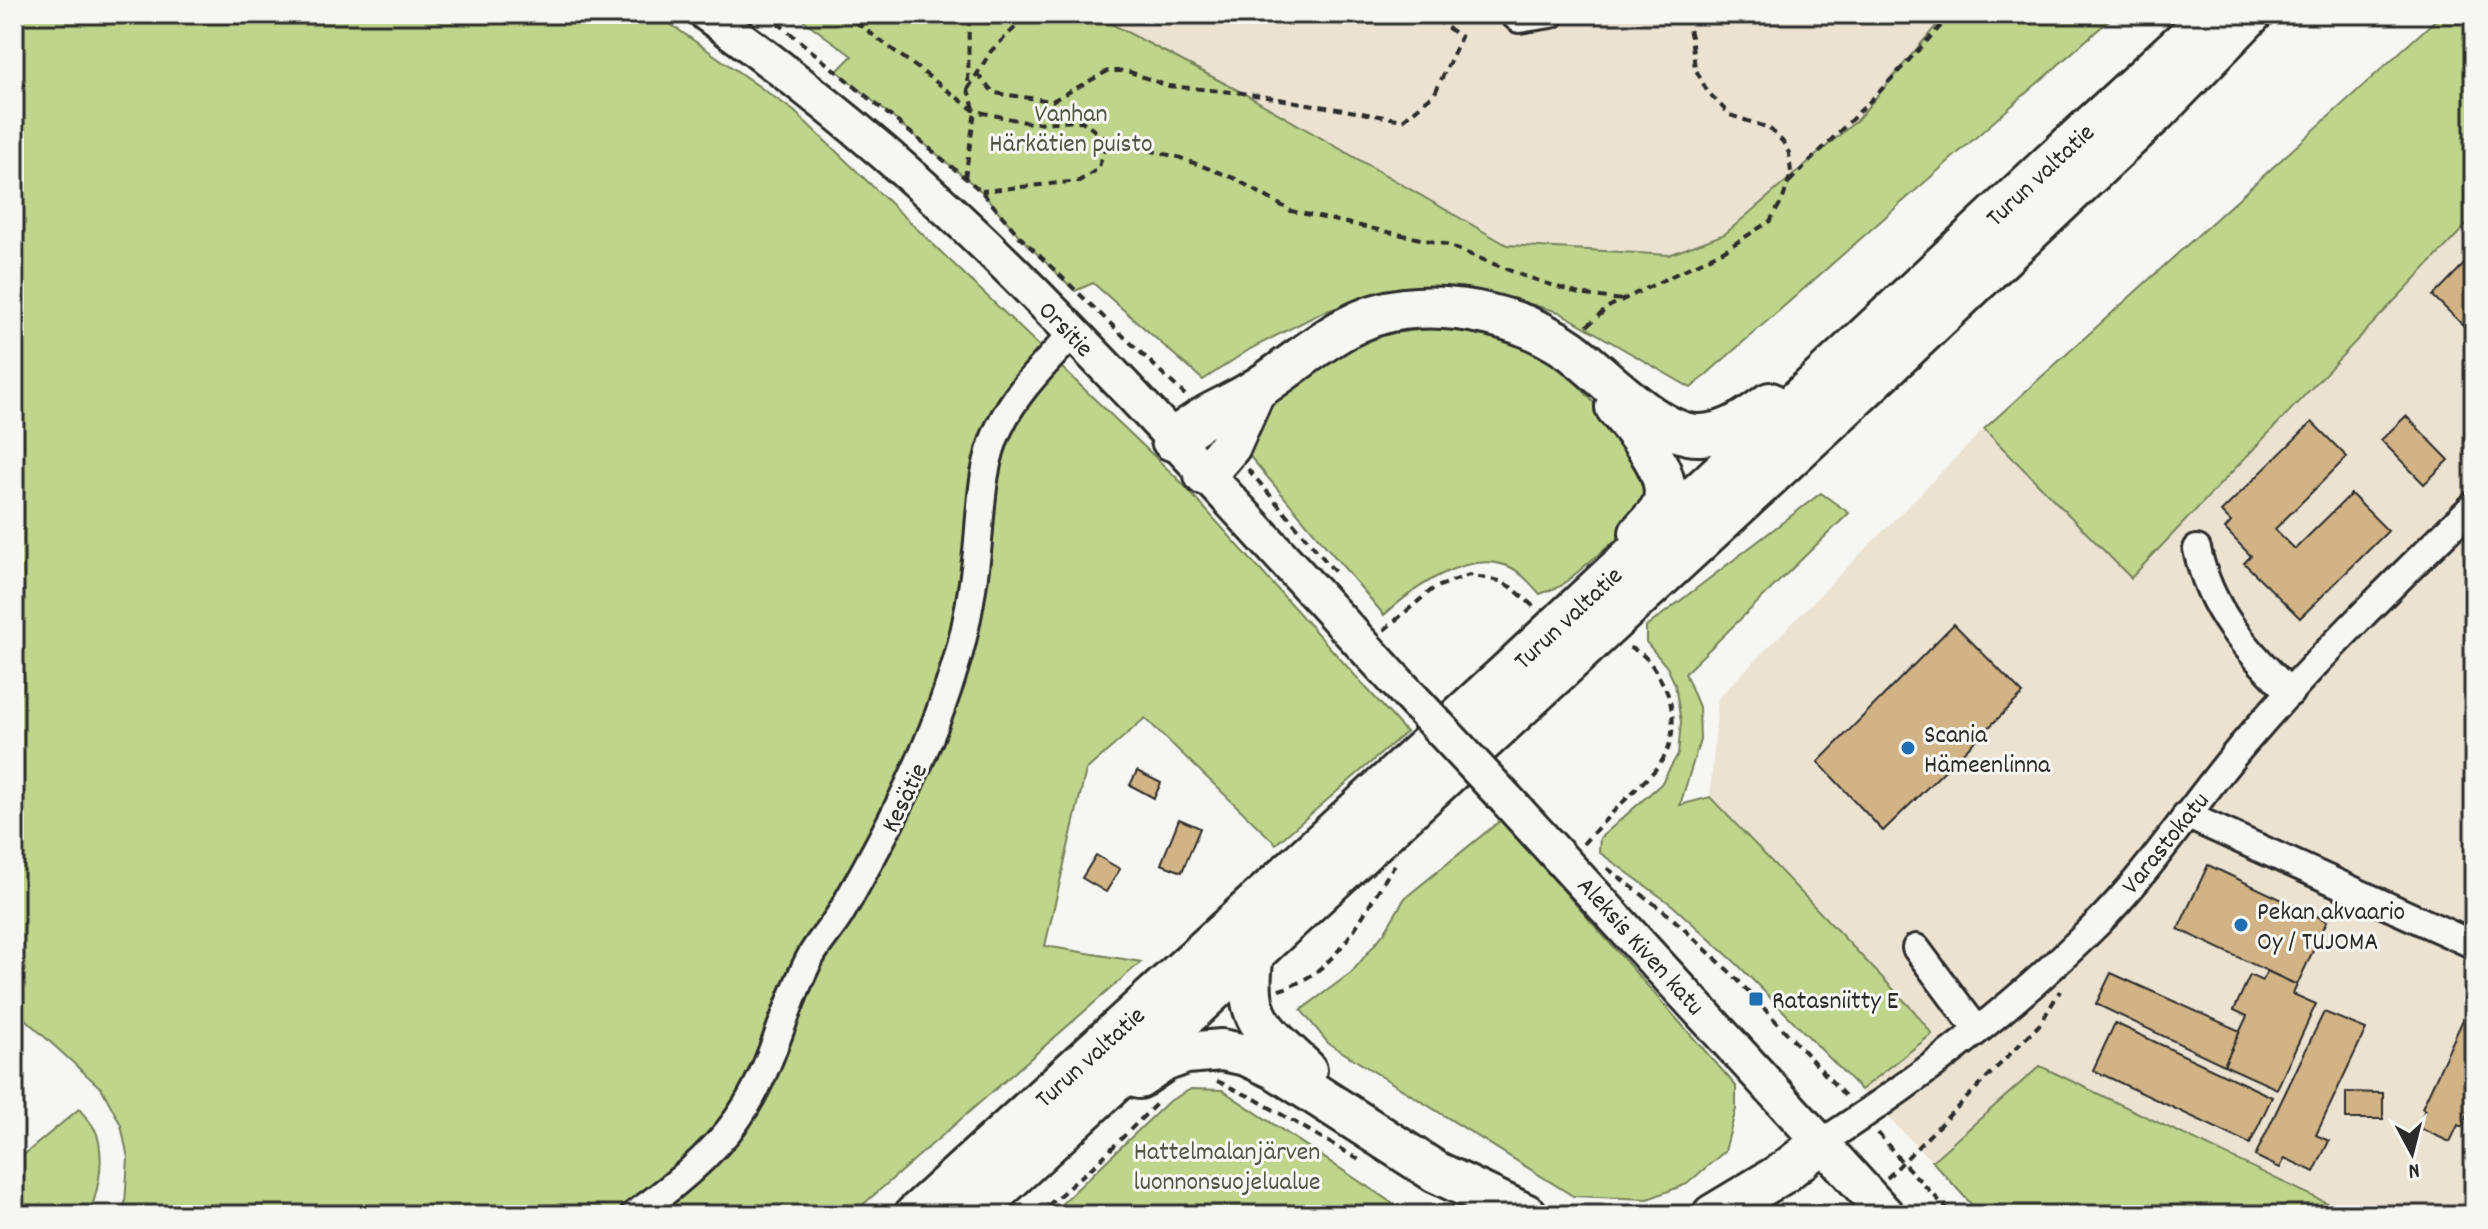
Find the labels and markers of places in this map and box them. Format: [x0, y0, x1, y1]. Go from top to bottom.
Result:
place label: Scania Hämeenlinna [1924, 718, 2051, 785]
marker: Scania Hämeenlinna [1899, 739, 1917, 757]
place label: Pekan akvaario Oy / TUJOMA [2257, 895, 2405, 962]
marker: Pekan akvaario Oy / TUJOMA [2232, 916, 2250, 934]
place label: Ratasniitty E [1772, 984, 1899, 1021]
marker: Ratasniitty E [1747, 990, 1765, 1008]

